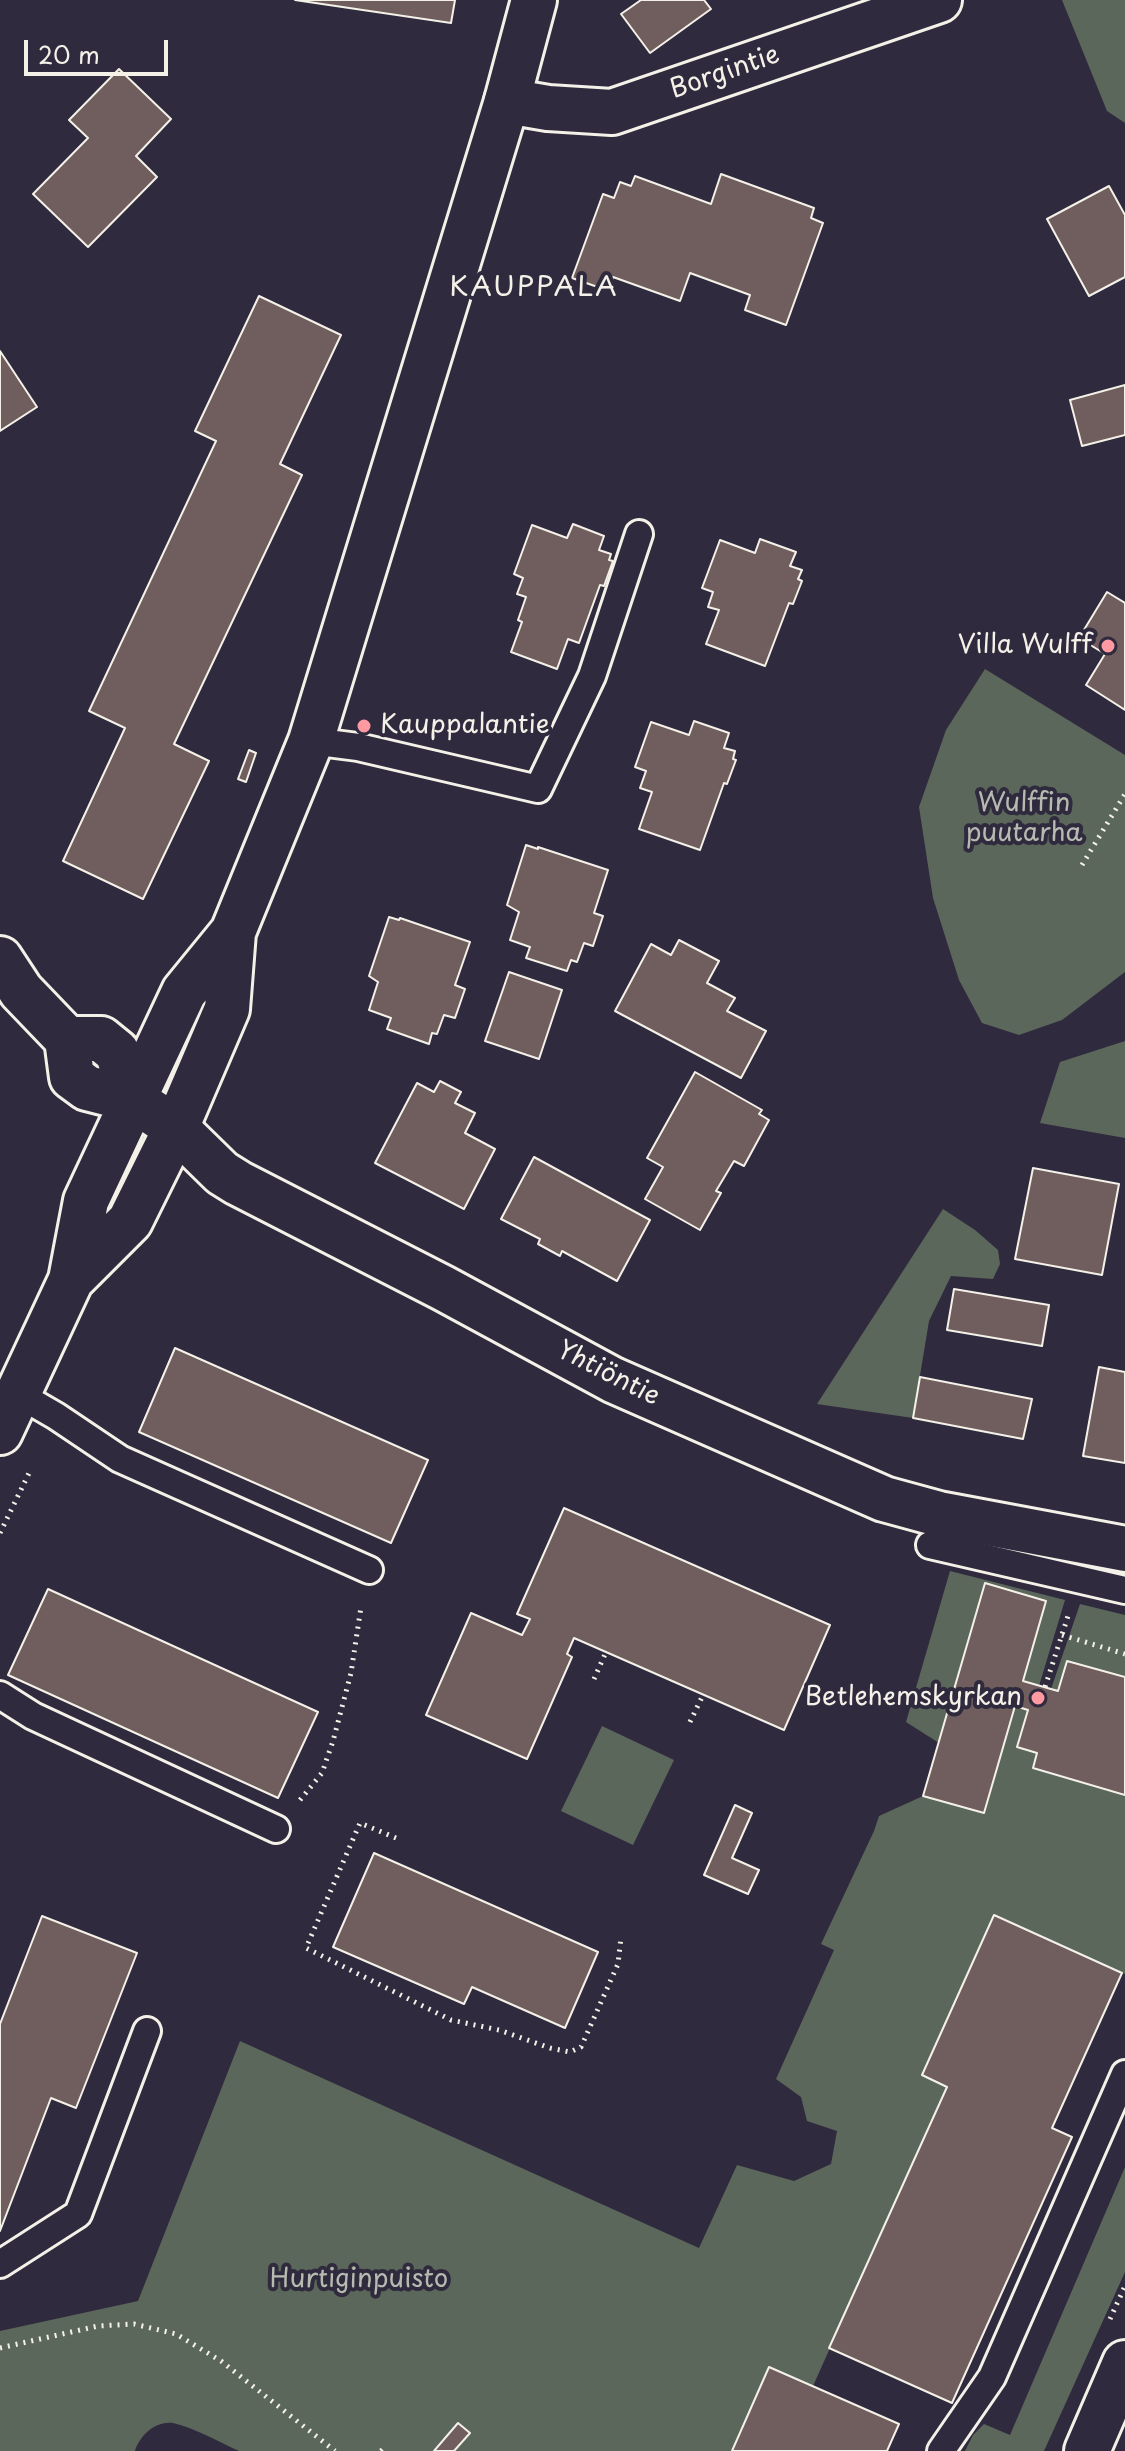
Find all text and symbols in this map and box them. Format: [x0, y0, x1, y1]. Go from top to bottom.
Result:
scale bar [28, 24, 172, 74]
text: 20 m [38, 36, 100, 72]
street label: Borgintie [666, 40, 784, 106]
district label: KAUPPALA [449, 271, 619, 305]
place label: Villa Wulff [958, 630, 1092, 662]
marker: Villa Wulff [1099, 637, 1117, 655]
place label: Kauppalantie [380, 710, 549, 742]
marker: Kauppalantie [355, 717, 373, 735]
park label: Wulffin puutarha [966, 788, 1082, 850]
street label: Yhtiöntie [551, 1335, 665, 1413]
place label: Betlehemskyrkan [805, 1682, 1022, 1714]
marker: Betlehemskyrkan [1029, 1689, 1047, 1707]
park label: Hurtiginpuisto [270, 2264, 448, 2296]

